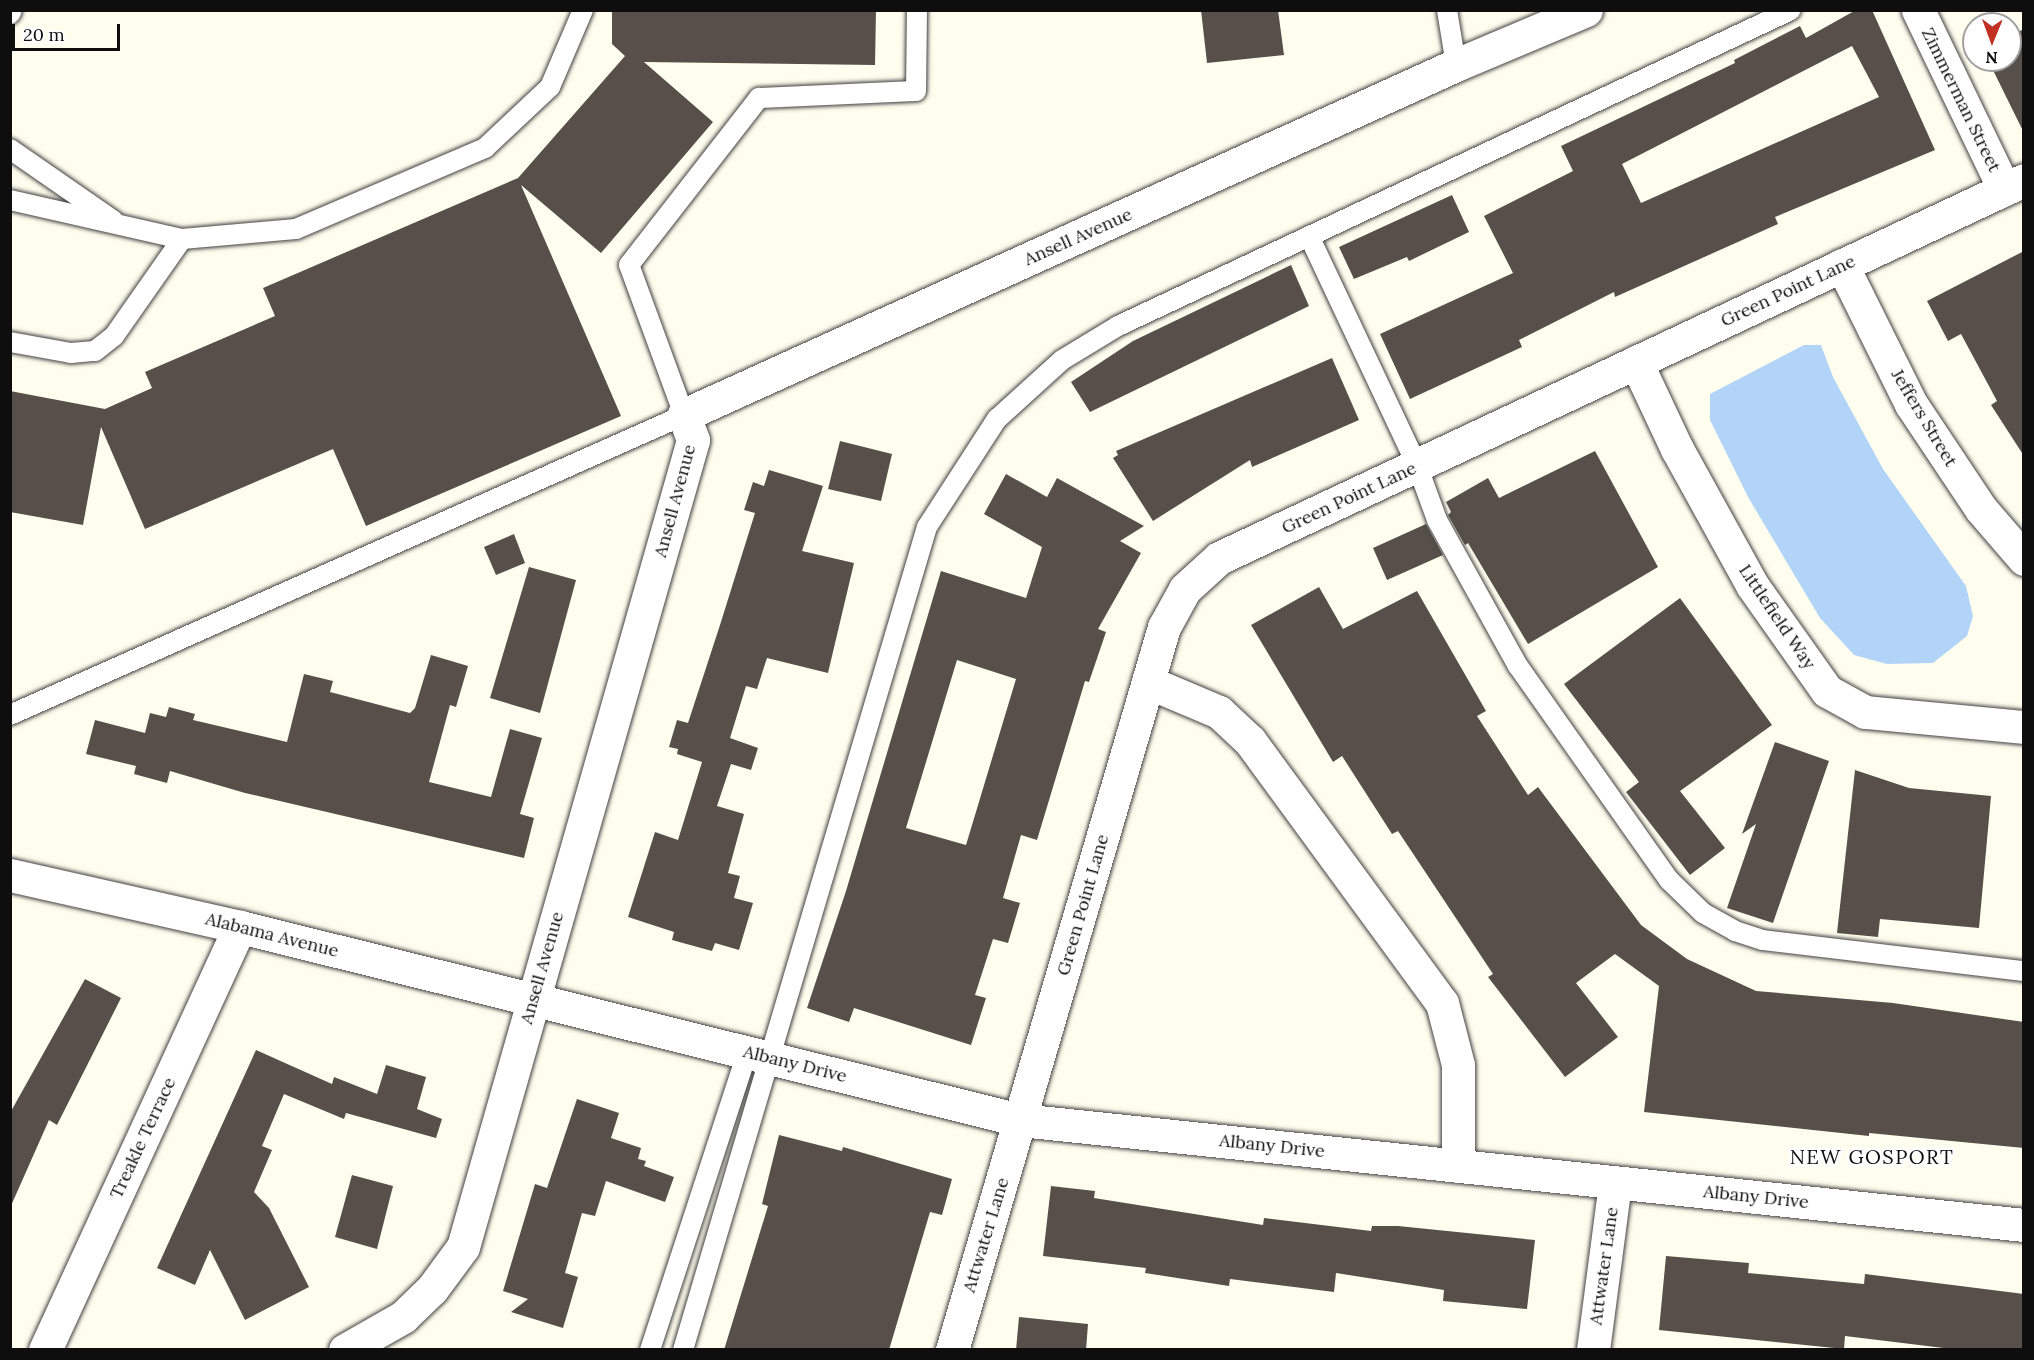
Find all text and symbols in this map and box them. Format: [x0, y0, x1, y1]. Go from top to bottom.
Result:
scale bar [15, 12, 123, 50]
north arrow [1962, 12, 2022, 72]
text: 20 m [23, 23, 65, 46]
street label: Zimmerman Street [1917, 24, 2005, 176]
text: N [1985, 48, 1998, 68]
street label: Ansell Avenue [1021, 204, 1135, 270]
street label: Green Point Lane [1717, 250, 1859, 332]
street label: Jeffers Street [1886, 365, 1962, 471]
street label: Ansell Avenue [650, 442, 700, 560]
street label: Green Point Lane [1278, 457, 1420, 539]
street label: Littlefield Way [1734, 561, 1820, 673]
street label: Green Point Lane [1052, 832, 1114, 978]
street label: Alabama Avenue [203, 908, 341, 962]
street label: Ansell Avenue [516, 909, 568, 1027]
street label: Albany Drive [741, 1041, 849, 1087]
street label: Treakle Terrace [105, 1074, 181, 1202]
street label: Albany Drive [1218, 1130, 1326, 1162]
district label: NEW GOSPORT [1790, 1144, 1954, 1168]
street label: Attwater Lane [958, 1175, 1014, 1295]
street label: Albany Drive [1702, 1181, 1810, 1213]
street label: Attwater Lane [1585, 1206, 1623, 1326]

